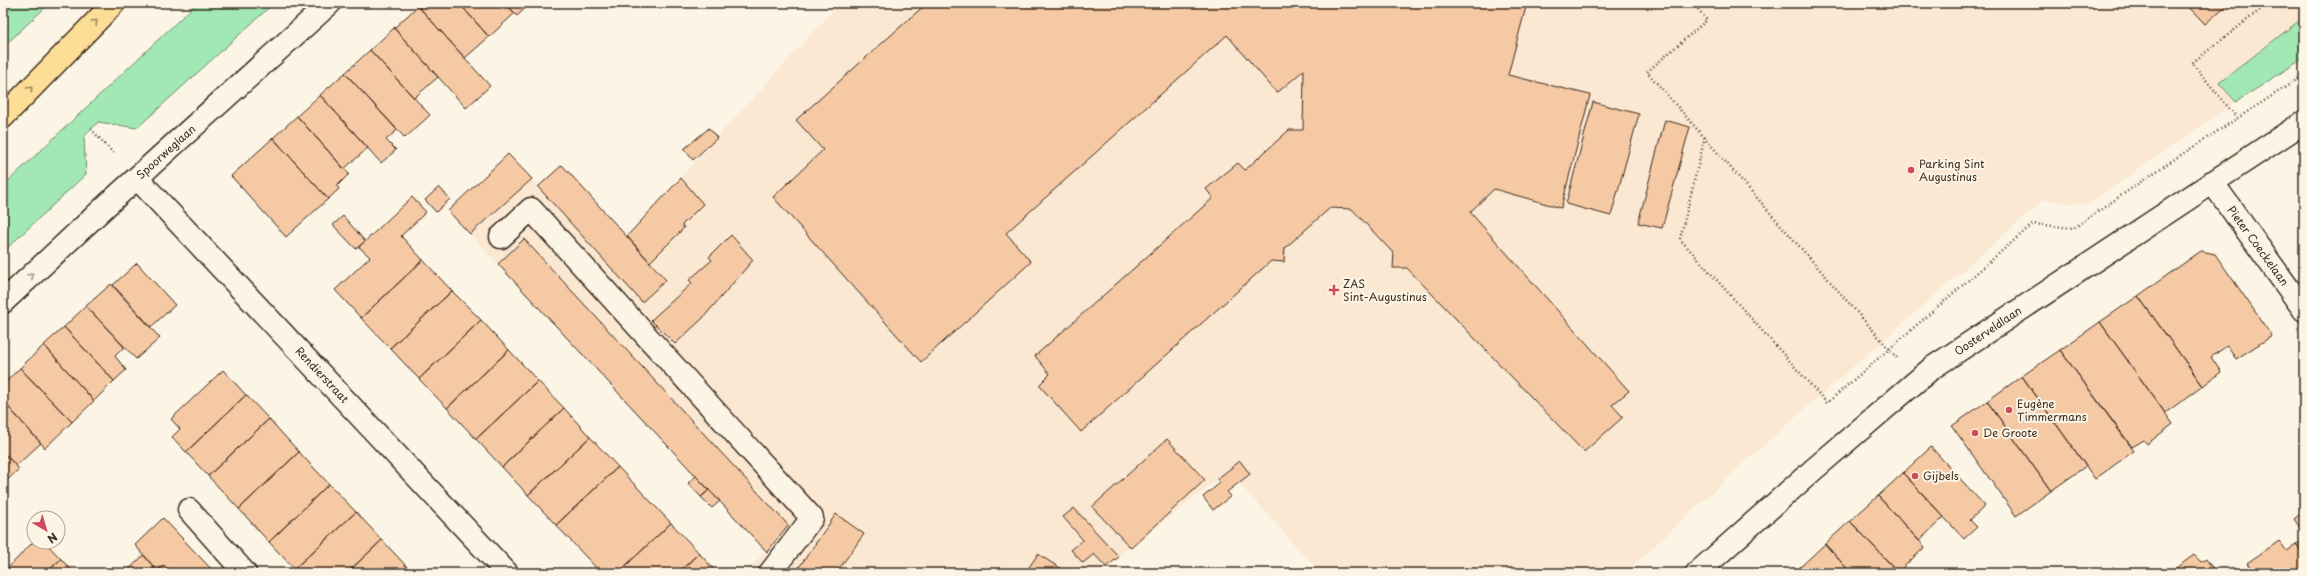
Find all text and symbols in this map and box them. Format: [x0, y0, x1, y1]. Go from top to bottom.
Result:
one-way arrow [91, 19, 98, 27]
one-way arrow [25, 86, 33, 94]
street label: Spoorweglaan [132, 120, 199, 183]
place label: Parking Sint Augustinus [1919, 155, 1985, 185]
marker: Parking Sint Augustinus [1906, 165, 1916, 175]
street label: Pieter Coeckelaan [2224, 202, 2293, 289]
one-way arrow [27, 273, 34, 280]
place label: ZAS Sint-Augustinus [1343, 275, 1427, 305]
marker: ZAS Sint-Augustinus [1328, 284, 1340, 296]
street label: Oosterveldlaan [1951, 302, 2025, 359]
street label: Rendierstraat [292, 343, 353, 407]
place label: Eugène Timmermans [2017, 395, 2087, 425]
marker: Eugène Timmermans [2004, 405, 2014, 415]
place label: De Groote [1983, 424, 2038, 441]
marker: De Groote [1970, 428, 1980, 438]
place label: Gijbels [1923, 467, 1959, 484]
marker: Gijbels [1910, 471, 1920, 481]
north arrow [26, 510, 66, 550]
text: N [44, 529, 61, 548]

